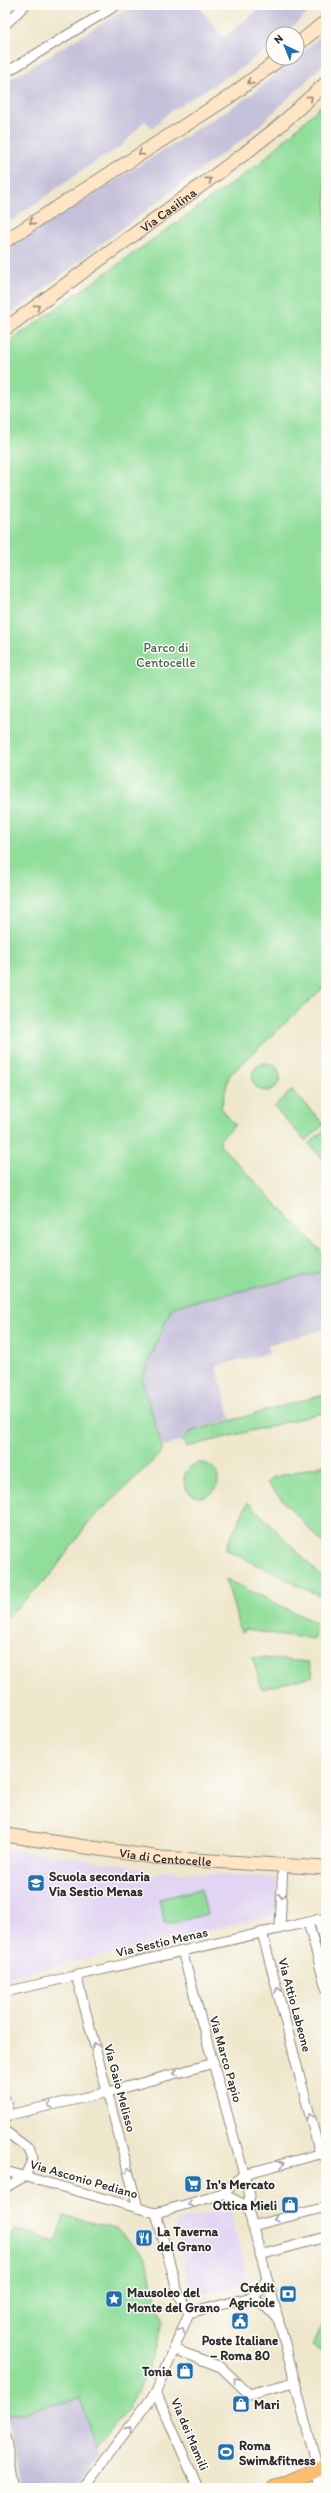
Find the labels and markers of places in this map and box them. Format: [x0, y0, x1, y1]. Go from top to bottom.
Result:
place label: Scuola secondaria Via Sestio Menas [49, 1869, 151, 1899]
school or university icon: Scuola secondaria Via Sestio Menas [26, 1873, 46, 1893]
supermarket icon: In's Mercato [183, 2174, 203, 2194]
place label: In's Mercato [206, 2177, 275, 2192]
shop icon: Ottica Mieli [280, 2195, 300, 2215]
place label: Ottica Mieli [213, 2198, 277, 2213]
place label: La Taverna del Grano [157, 2224, 219, 2254]
restaurant icon: La Taverna del Grano [134, 2228, 154, 2248]
place label: Crédit Agricole [228, 2280, 275, 2311]
bank icon: Crédit Agricole [278, 2284, 298, 2304]
place label: Mausoleo del Monte del Grano [127, 2285, 220, 2315]
place icon: Mausoleo del Monte del Grano [104, 2289, 124, 2309]
public building icon: Poste Italiane – Roma 80 [230, 2311, 250, 2331]
place label: Poste Italiane – Roma 80 [202, 2333, 278, 2363]
shop icon: Tonia [175, 2361, 195, 2381]
place label: Tonia [141, 2364, 172, 2379]
shop icon: Mari [231, 2394, 251, 2414]
place label: Mari [254, 2397, 279, 2412]
place label: Roma Swim&fitness [239, 2438, 316, 2468]
sports icon: Roma Swim&fitness [216, 2442, 236, 2462]

